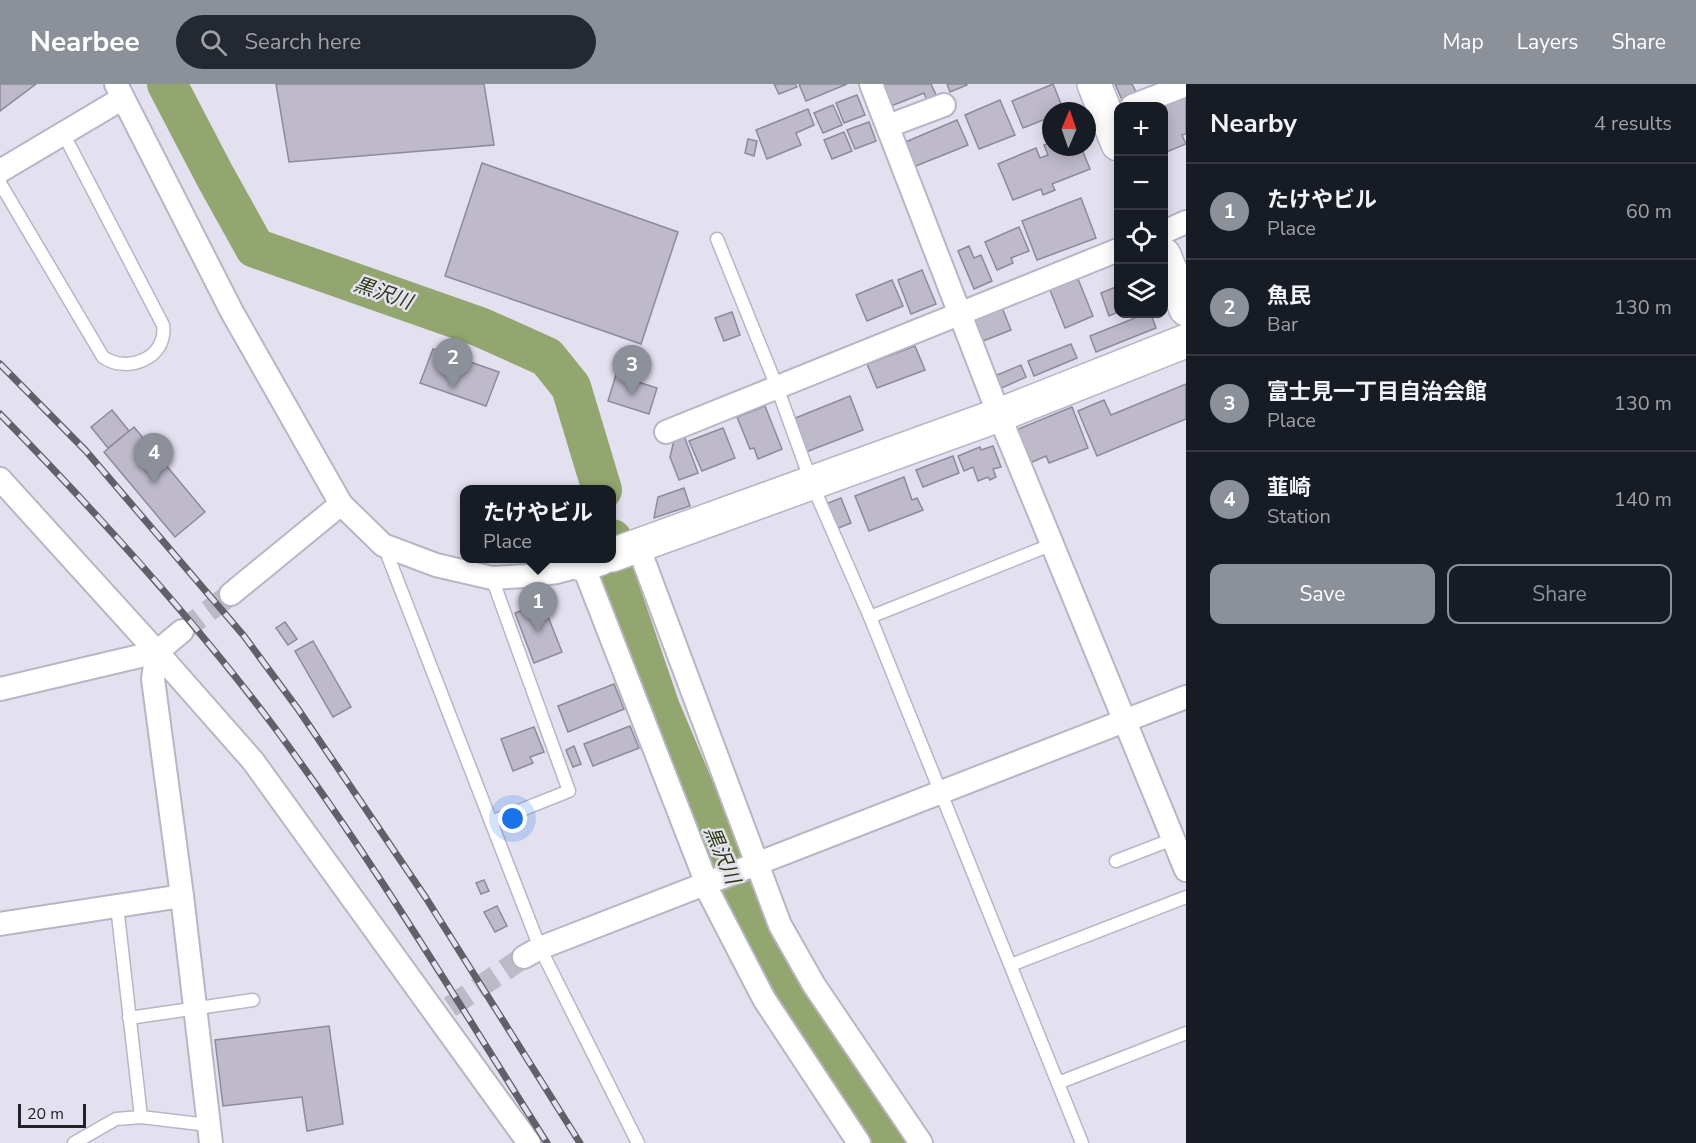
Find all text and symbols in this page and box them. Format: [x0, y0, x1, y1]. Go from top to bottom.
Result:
search box [176, 15, 596, 69]
text: Nearbee [30, 23, 140, 61]
icon: search [197, 26, 230, 59]
text: Search here [245, 27, 361, 57]
text: Map [1442, 28, 1484, 56]
text: Layers [1517, 28, 1578, 56]
text: Share [1611, 28, 1666, 56]
north arrow [1042, 102, 1096, 156]
map controls [1114, 102, 1168, 318]
button: + [1114, 102, 1168, 156]
text: Nearby [1210, 106, 1297, 141]
text: 4 results [1594, 110, 1672, 137]
button: − [1114, 156, 1168, 210]
text: たけやビル [1267, 185, 1377, 215]
text: 1 [1224, 198, 1236, 225]
text: 60 m [1626, 198, 1672, 225]
button: locate [1114, 210, 1168, 264]
text: Place [1267, 215, 1316, 242]
button: layers [1114, 264, 1168, 318]
water label: 黒沢川 [350, 270, 418, 316]
text: 魚民 [1267, 281, 1311, 311]
text: 2 [1224, 294, 1236, 321]
text: 130 m [1614, 294, 1672, 321]
text: Bar [1267, 311, 1298, 338]
pin: 2 [434, 338, 472, 388]
pin: 3 [612, 346, 652, 395]
text: 富士見一丁目自治会館 [1267, 377, 1487, 407]
text: 3 [1224, 390, 1236, 417]
text: 130 m [1614, 390, 1672, 417]
text: Place [1267, 407, 1316, 434]
pin: 4 [134, 434, 174, 483]
text: 韮崎 [1267, 473, 1311, 503]
popup [460, 485, 616, 563]
text: 4 [1224, 486, 1236, 513]
text: 140 m [1614, 486, 1672, 513]
text: たけやビル [483, 498, 593, 528]
text: Station [1267, 503, 1331, 530]
text: Place [483, 528, 532, 555]
button: Save [1210, 564, 1435, 624]
button: Share [1447, 564, 1672, 624]
pin: 1 [518, 582, 558, 632]
your location [498, 804, 527, 833]
water label: 黒沢川 [698, 822, 747, 890]
scale bar [18, 1101, 86, 1128]
text: 20 m [27, 1103, 64, 1125]

